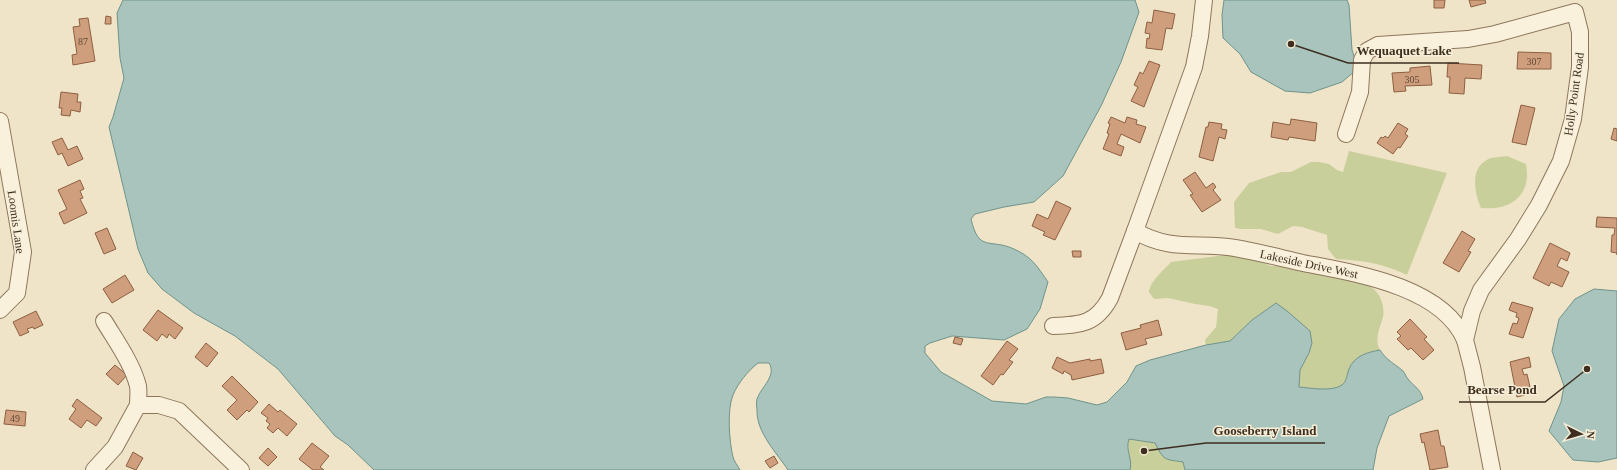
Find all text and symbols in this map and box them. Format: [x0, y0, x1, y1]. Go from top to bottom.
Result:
house number: 87 [78, 36, 88, 47]
callout: Wequaquet Lake [1348, 38, 1459, 63]
text: Wequaquet Lake [1357, 43, 1452, 58]
street label: Holly Point Road [1561, 51, 1587, 137]
house number: 307 [1527, 56, 1542, 67]
house number: 305 [1405, 74, 1420, 85]
street label: Loomis Lane [5, 190, 27, 254]
street label: Lakeside Drive West [1259, 247, 1360, 281]
callout: Bearse Pond [1459, 377, 1545, 402]
text: Bearse Pond [1467, 382, 1538, 397]
house number: 49 [10, 413, 20, 424]
north arrow [1561, 414, 1601, 454]
callout: Gooseberry Island [1206, 418, 1325, 443]
text: Gooseberry Island [1214, 423, 1317, 438]
text: N [1585, 430, 1597, 439]

